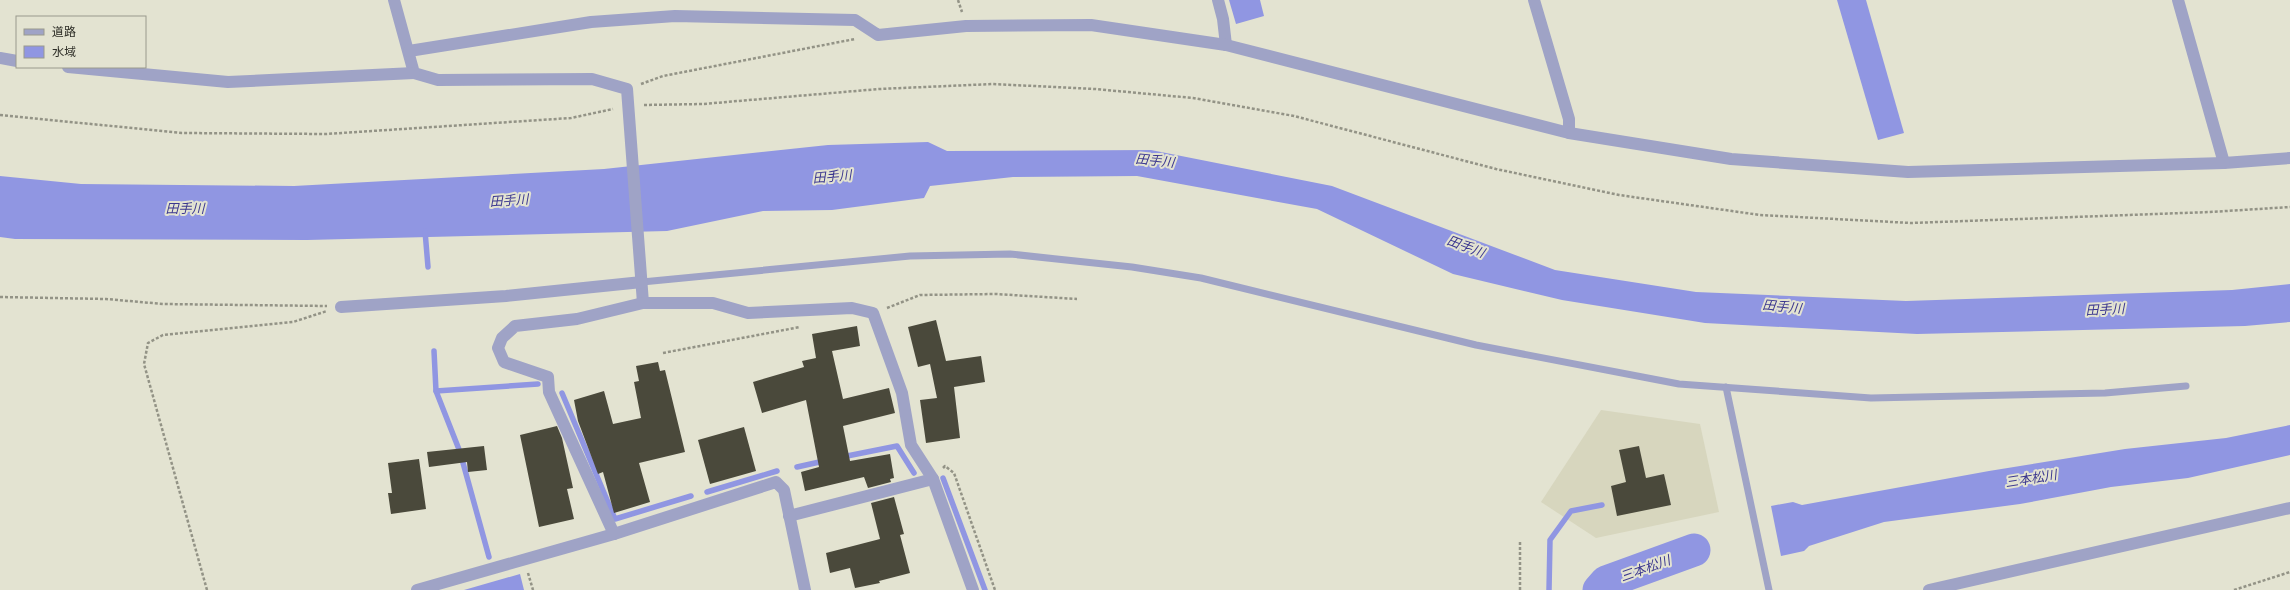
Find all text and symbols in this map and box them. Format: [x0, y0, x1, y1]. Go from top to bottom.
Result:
legend [16, 16, 146, 68]
text: 道路 [52, 25, 76, 39]
text: 水域 [52, 45, 76, 59]
water label: 田手川 [1135, 151, 1177, 170]
water label: 田手川 [812, 167, 854, 186]
water label: 田手川 [489, 192, 531, 209]
water label: 田手川 [165, 201, 206, 216]
water label: 田手川 [1445, 232, 1489, 261]
water label: 田手川 [1762, 297, 1804, 316]
water label: 田手川 [2085, 301, 2127, 318]
water label: 三本松川 [2004, 467, 2060, 490]
water label: 三本松川 [1618, 552, 1674, 584]

